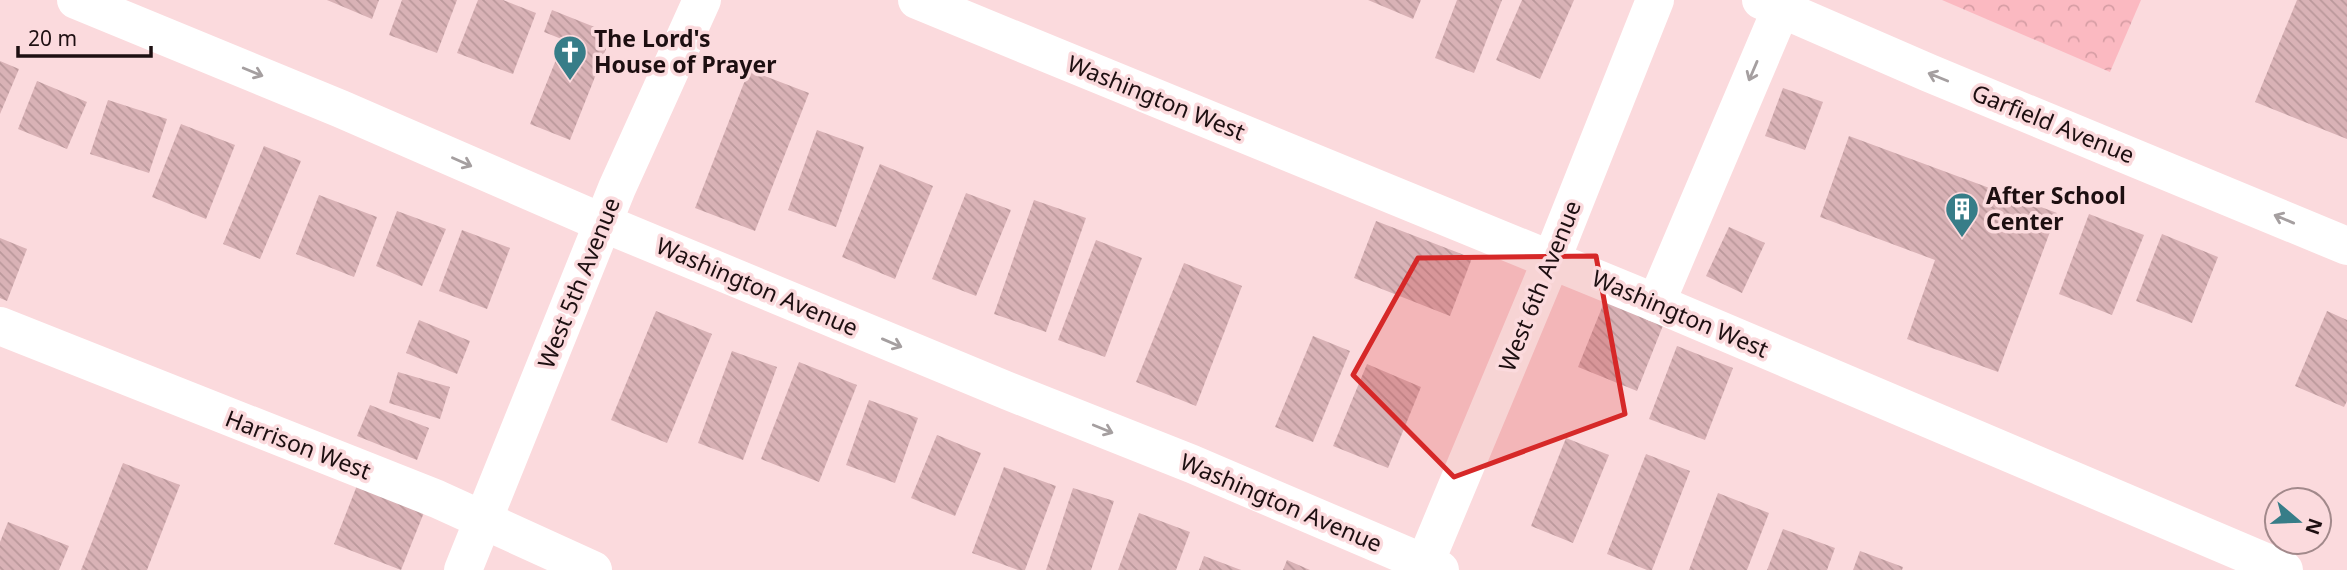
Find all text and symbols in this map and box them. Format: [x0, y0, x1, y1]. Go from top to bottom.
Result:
scale bar [18, 14, 150, 58]
place label: The Lord's House of Prayer [594, 22, 776, 80]
text: 20 m [28, 24, 77, 52]
church icon: The Lord's House of Prayer [551, 33, 589, 82]
street label: Washington West [1063, 47, 1250, 147]
one-way arrow [1746, 60, 1759, 81]
one-way arrow [241, 67, 263, 80]
one-way arrow [1927, 70, 1949, 83]
street label: Garfield Avenue [1967, 76, 2139, 170]
one-way arrow [451, 156, 472, 169]
place label: After School Center [1986, 179, 2126, 237]
building icon: After School Center [1943, 190, 1981, 239]
street label: West 5th Avenue [529, 192, 627, 373]
street label: West 6th Avenue [1490, 195, 1588, 376]
one-way arrow [2274, 212, 2295, 225]
street label: Washington Avenue [651, 229, 863, 343]
street label: Washington West [1587, 261, 1774, 365]
one-way arrow [881, 337, 903, 350]
street label: Harrison West [221, 402, 376, 486]
one-way arrow [1092, 423, 1114, 436]
street label: Washington Avenue [1175, 445, 1387, 559]
north arrow [2263, 486, 2333, 556]
text: N [2299, 515, 2329, 538]

